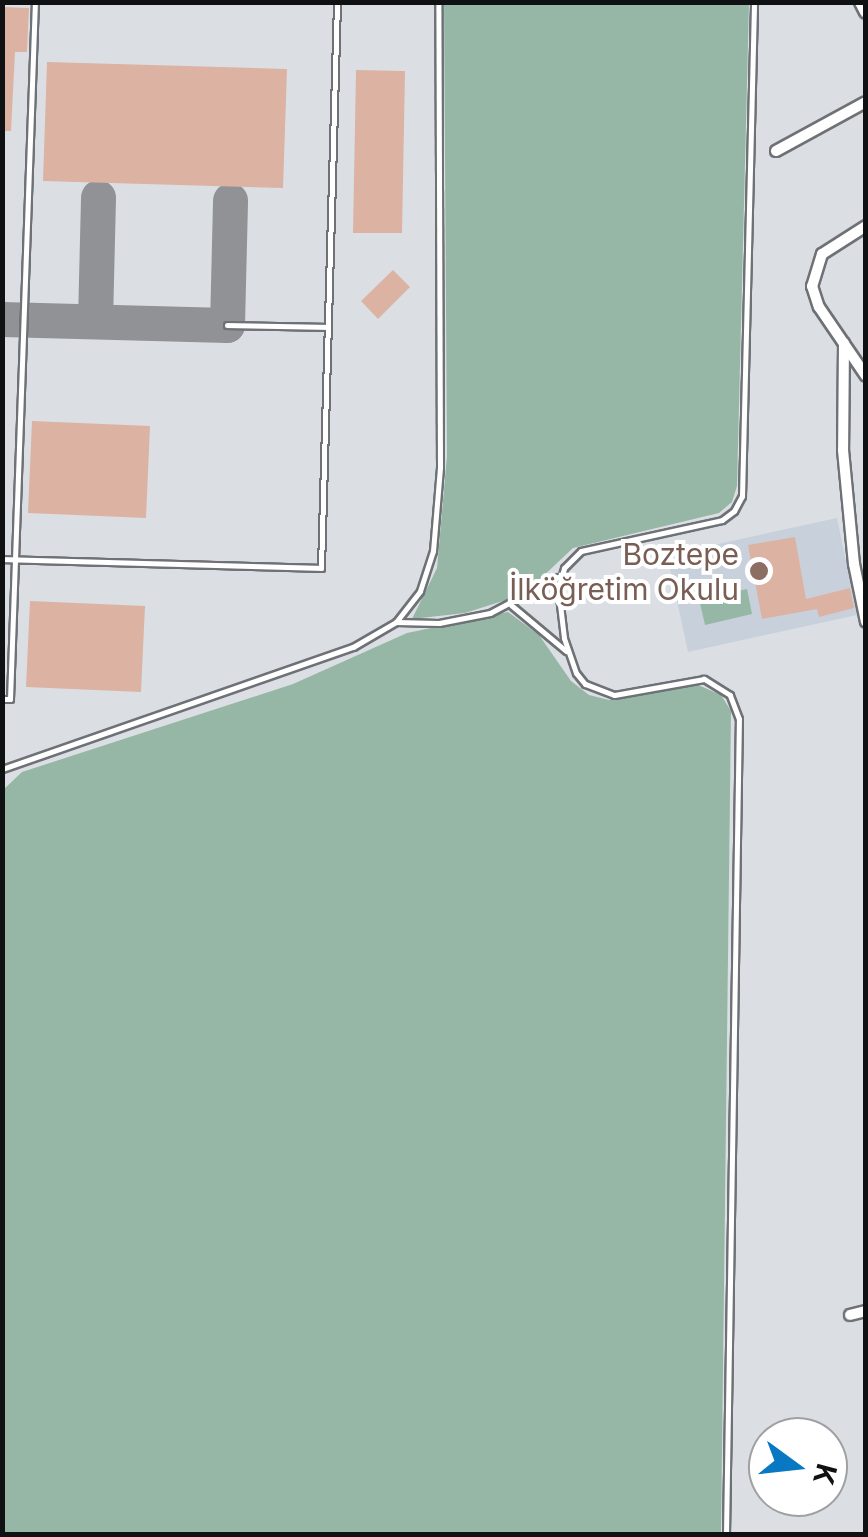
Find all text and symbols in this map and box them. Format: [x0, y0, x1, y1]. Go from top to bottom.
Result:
place label: Boztepe İlköğretim Okulu [509, 536, 739, 606]
marker: Boztepe İlköğretim Okulu [748, 560, 770, 582]
north arrow [748, 1417, 848, 1517]
text: K [806, 1460, 844, 1488]

